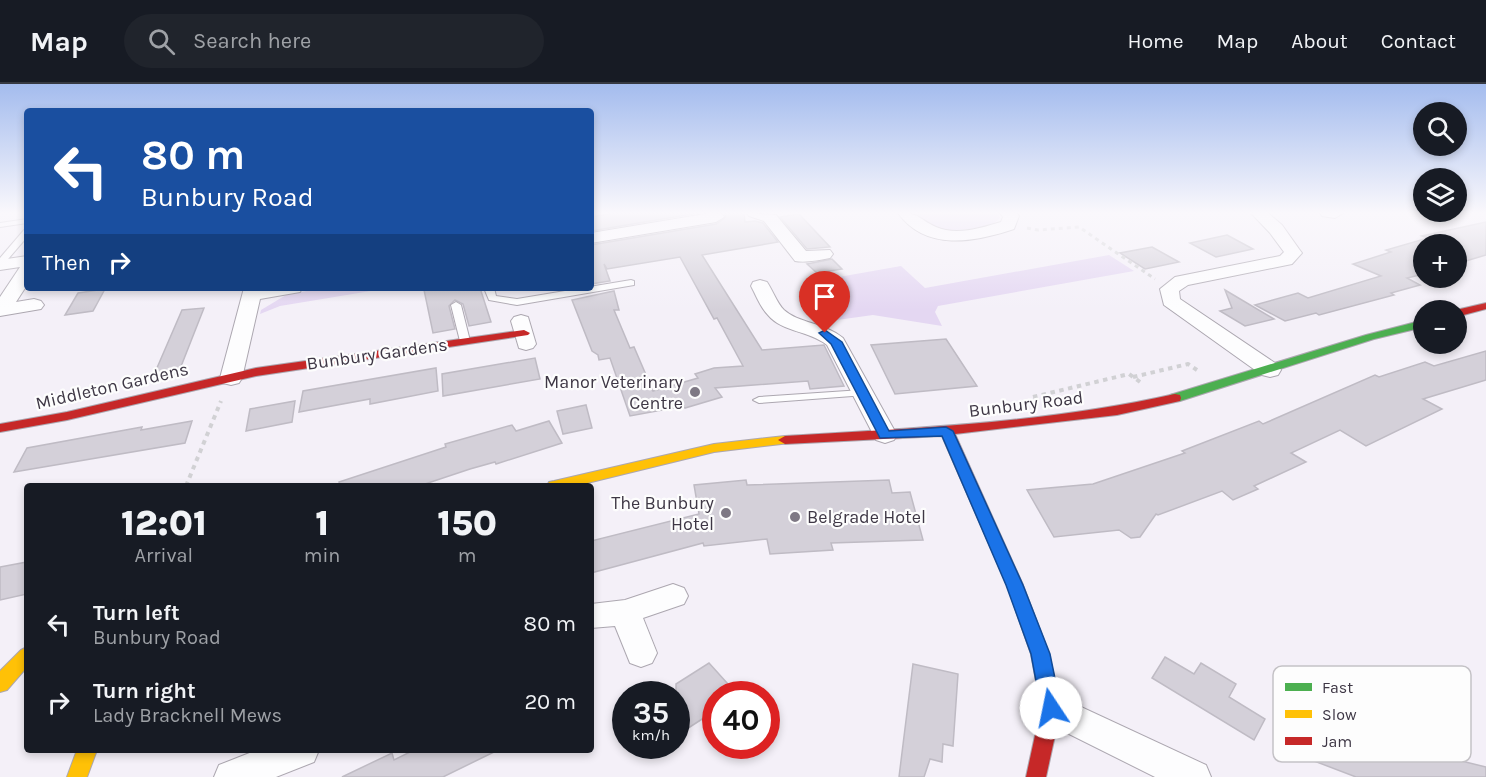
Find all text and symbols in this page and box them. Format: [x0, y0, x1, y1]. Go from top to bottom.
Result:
search box [124, 14, 544, 68]
text: Map [30, 25, 88, 58]
icon: search [145, 25, 178, 58]
text: Search here [193, 28, 311, 54]
text: Home [1128, 29, 1184, 53]
text: Map [1217, 29, 1258, 53]
text: About [1291, 29, 1348, 53]
text: Contact [1381, 29, 1456, 53]
map controls [1413, 102, 1467, 354]
button: search [1413, 102, 1467, 156]
text: 80 m [141, 130, 245, 180]
icon: left [42, 132, 120, 210]
button: layers [1413, 168, 1467, 222]
text: Bunbury Road [141, 181, 314, 213]
button: + [1413, 234, 1467, 288]
icon: right [103, 246, 136, 279]
text: Then [42, 250, 91, 276]
pin [799, 271, 850, 333]
icon: arrive [808, 280, 841, 313]
button: − [1413, 300, 1467, 354]
street label: Bunbury Gardens [305, 333, 449, 375]
street label: Middleton Gardens [33, 358, 191, 414]
place label: Manor Veterinary Centre [544, 371, 684, 414]
marker: Manor Veterinary Centre [688, 385, 702, 399]
street label: Bunbury Road [968, 386, 1084, 422]
place label: The Bunbury Hotel [611, 492, 715, 535]
text: 12:01 [121, 502, 207, 544]
text: 1 [315, 502, 329, 544]
text: 150 [437, 502, 497, 544]
marker: The Bunbury Hotel [719, 506, 733, 520]
place label: Belgrade Hotel [807, 506, 926, 528]
marker: Belgrade Hotel [788, 510, 802, 524]
text: Arrival [135, 544, 193, 567]
text: min [304, 544, 340, 567]
text: m [458, 544, 477, 567]
text: Turn left [93, 600, 180, 626]
icon: left [42, 608, 75, 641]
text: 80 m [524, 611, 576, 637]
text: Bunbury Road [93, 626, 221, 649]
legend [1273, 666, 1471, 762]
position arrow [1019, 676, 1083, 740]
text: Turn right [93, 678, 196, 704]
text: Fast [1322, 678, 1353, 697]
speed limit sign: 40 [702, 681, 780, 759]
icon: right [42, 686, 75, 719]
text: 20 m [524, 689, 576, 715]
text: 35 [633, 695, 669, 731]
text: Lady Bracknell Mews [93, 704, 282, 727]
text: Slow [1322, 705, 1357, 724]
text: km/h [632, 726, 670, 744]
text: Jam [1322, 732, 1352, 751]

